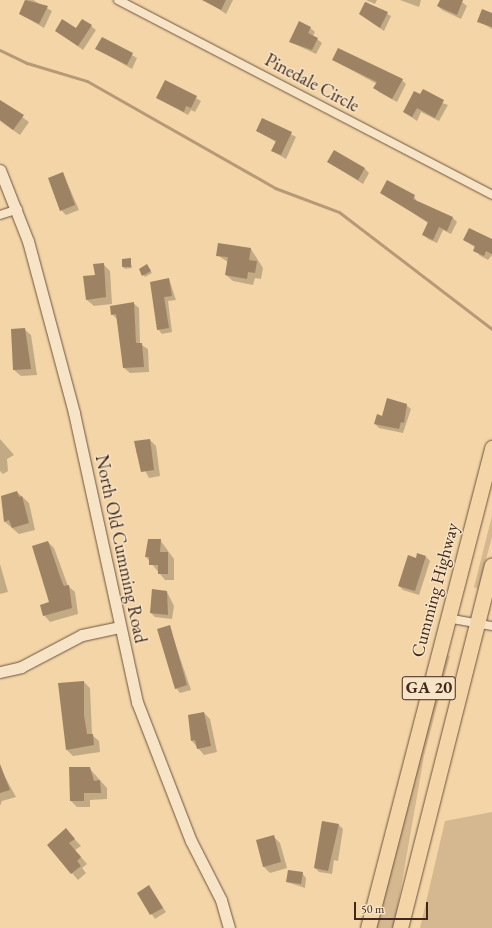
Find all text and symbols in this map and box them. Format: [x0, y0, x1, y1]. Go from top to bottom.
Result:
street label: Pinedale Circle [261, 49, 363, 117]
street label: North Old Cumming Road [91, 453, 151, 645]
street label: Cumming Highway [407, 520, 463, 660]
road number: GA 20 [401, 673, 457, 703]
scale bar [356, 894, 430, 920]
text: 50 m [361, 901, 384, 917]

